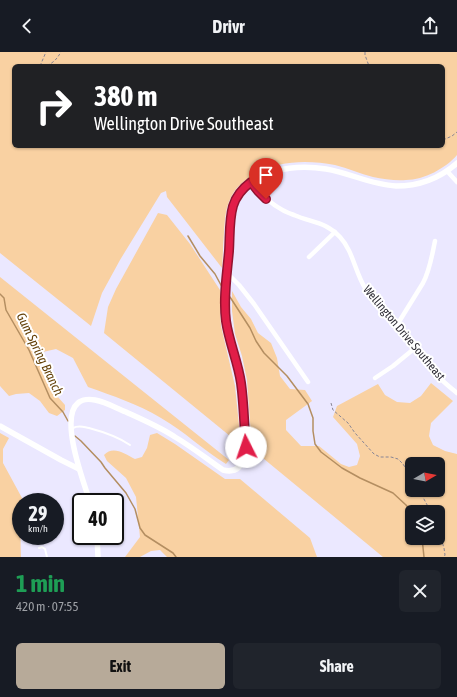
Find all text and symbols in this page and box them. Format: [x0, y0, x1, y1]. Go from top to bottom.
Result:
icon: back [16, 15, 38, 37]
icon: share [419, 15, 441, 37]
text: Drivr [212, 16, 245, 37]
icon: right [28, 80, 80, 132]
text: 380 m [94, 80, 157, 112]
text: Wellington Drive Southeast [94, 113, 274, 134]
pin [249, 158, 283, 199]
icon: arrive [255, 164, 277, 186]
street label: Wellington Drive Southeast [360, 283, 448, 384]
water label: Gum Spring Branch [14, 310, 67, 398]
position arrow [225, 426, 267, 468]
north arrow [405, 457, 445, 497]
map controls [405, 457, 445, 545]
speed limit sign: 40 [72, 493, 124, 545]
text: 29 [29, 502, 47, 525]
button: layers [405, 505, 445, 545]
text: km/h [28, 523, 48, 534]
text: 1 min [16, 570, 65, 597]
button: close [399, 570, 441, 612]
text: 420 m · 07:55 [16, 599, 79, 614]
button: Exit [16, 643, 225, 689]
button: Share [233, 643, 441, 689]

